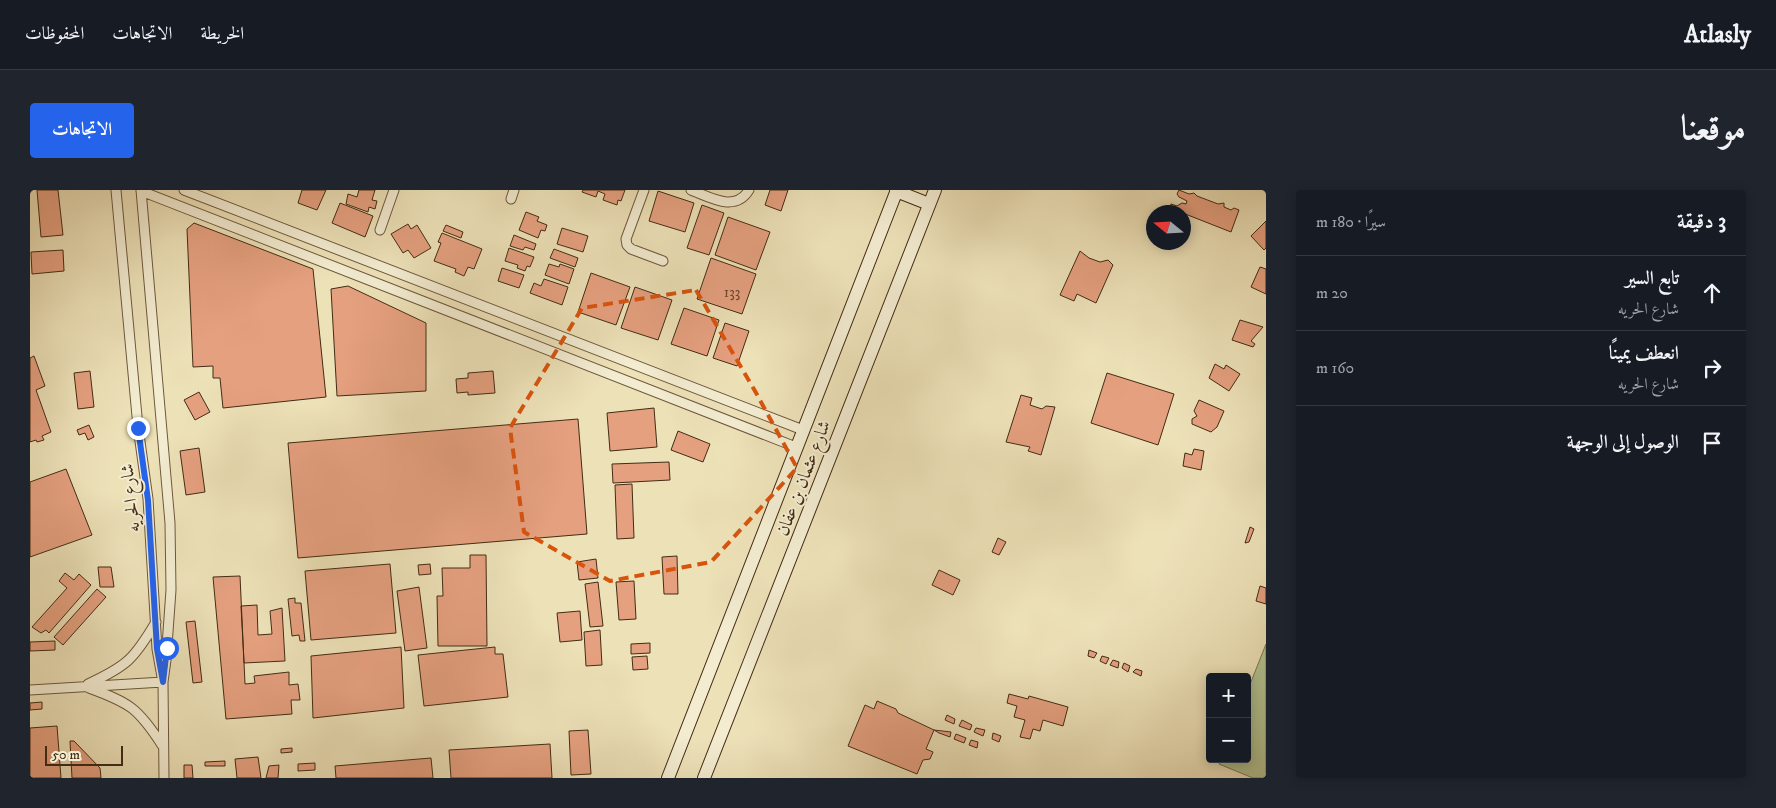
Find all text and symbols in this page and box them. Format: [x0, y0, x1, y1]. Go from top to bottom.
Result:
text: Atlasly [1684, 20, 1751, 50]
text: المحفوظات [25, 23, 84, 45]
text: الاتجاهات [112, 23, 172, 45]
text: الخريطة [200, 23, 244, 45]
button: الاتجاهات [30, 103, 134, 158]
text: موقعنا [1681, 107, 1746, 151]
north arrow [1146, 205, 1191, 250]
text: 3 دقيقة [1677, 209, 1726, 235]
text: سيرًا · 180 m [1316, 212, 1386, 232]
text: تابع السير [1625, 267, 1679, 290]
icon: ahead [1698, 279, 1726, 307]
house number: 133 [724, 283, 740, 302]
text: 20 m [1316, 283, 1348, 303]
text: شارع الحريه [1618, 299, 1679, 319]
text: انعطف يمينًا [1609, 342, 1679, 365]
icon: right [1698, 354, 1726, 382]
text: 160 m [1316, 358, 1354, 378]
text: شارع الحريه [1618, 374, 1679, 394]
route end [127, 417, 150, 440]
street label: شارع عثمان بن عفان [772, 418, 839, 540]
icon: arrive [1698, 429, 1726, 457]
text: الوصول إلى الوجهة [1567, 431, 1679, 454]
street label: شارع الحريه [116, 462, 149, 533]
route start [156, 637, 179, 660]
map controls [1206, 673, 1251, 763]
button: + [1206, 673, 1251, 718]
button: − [1206, 718, 1251, 763]
scale bar [45, 743, 122, 766]
text: 50 m [52, 746, 80, 764]

